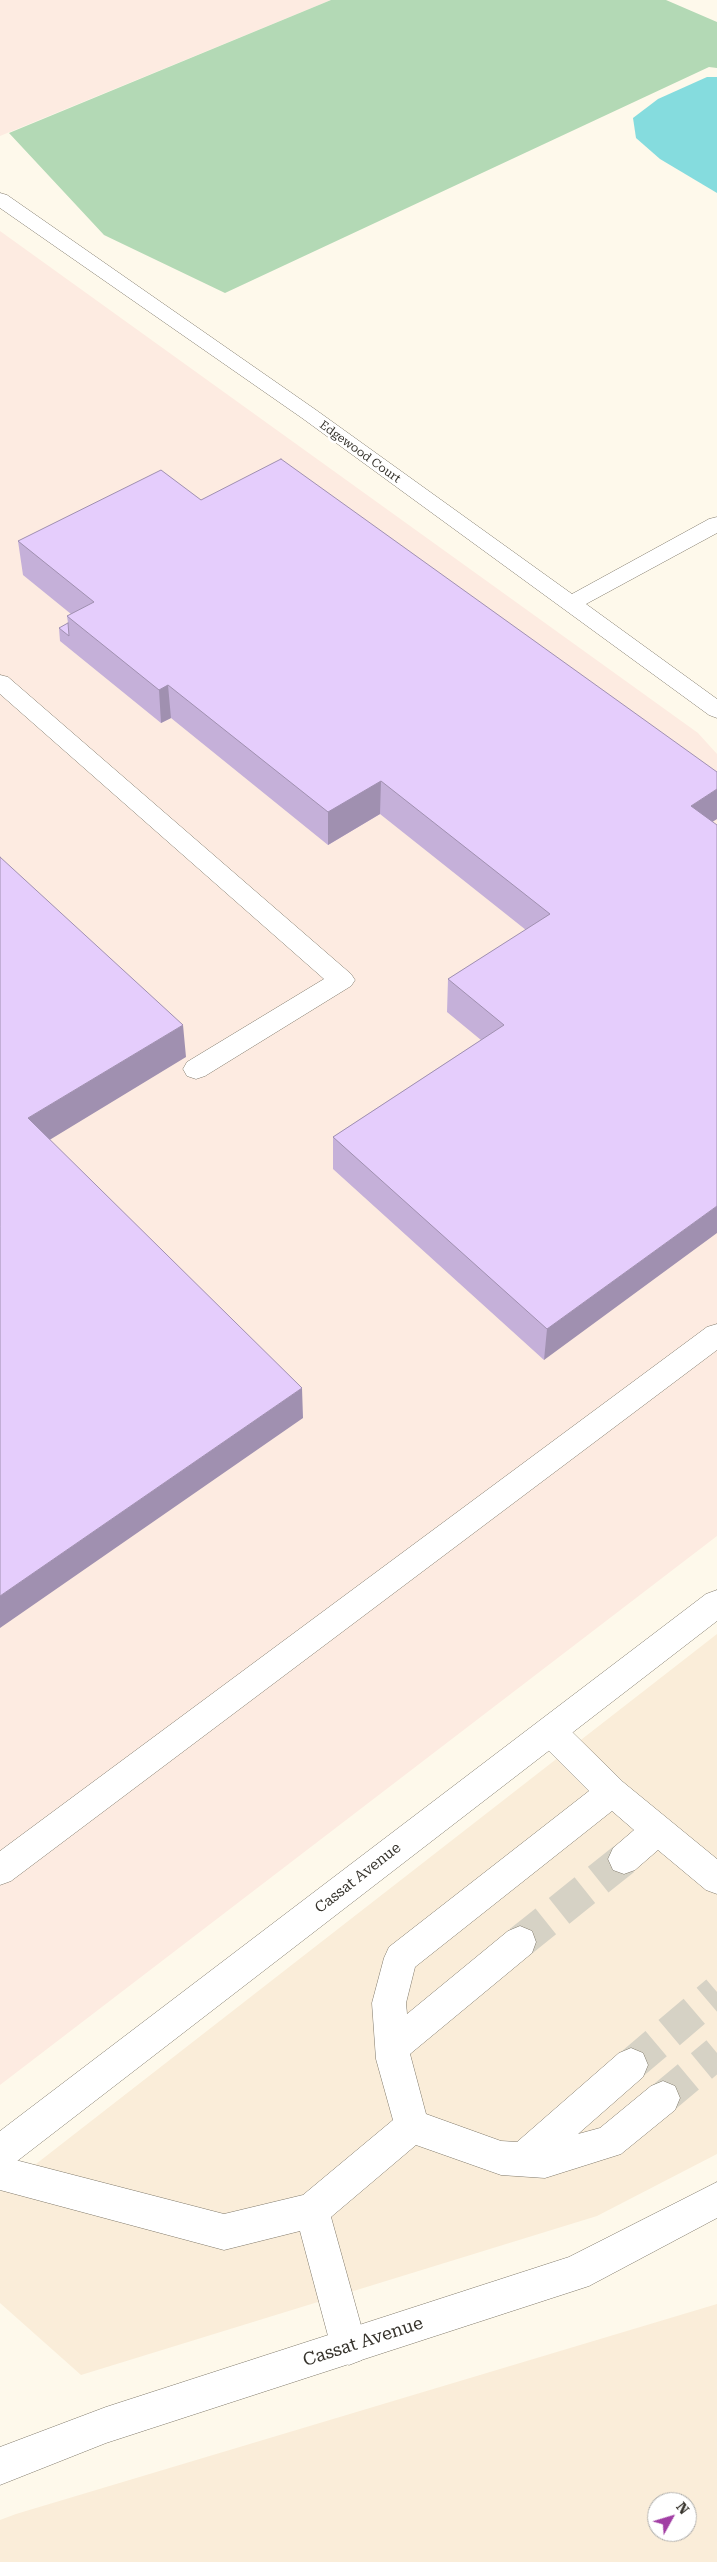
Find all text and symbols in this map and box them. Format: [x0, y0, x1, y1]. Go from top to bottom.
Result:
street label: Edgewood Court [317, 418, 403, 486]
street label: Cassat Avenue [311, 1839, 405, 1917]
street label: Cassat Avenue [300, 2312, 426, 2372]
north arrow [647, 2492, 697, 2542]
text: N [673, 2499, 692, 2517]

